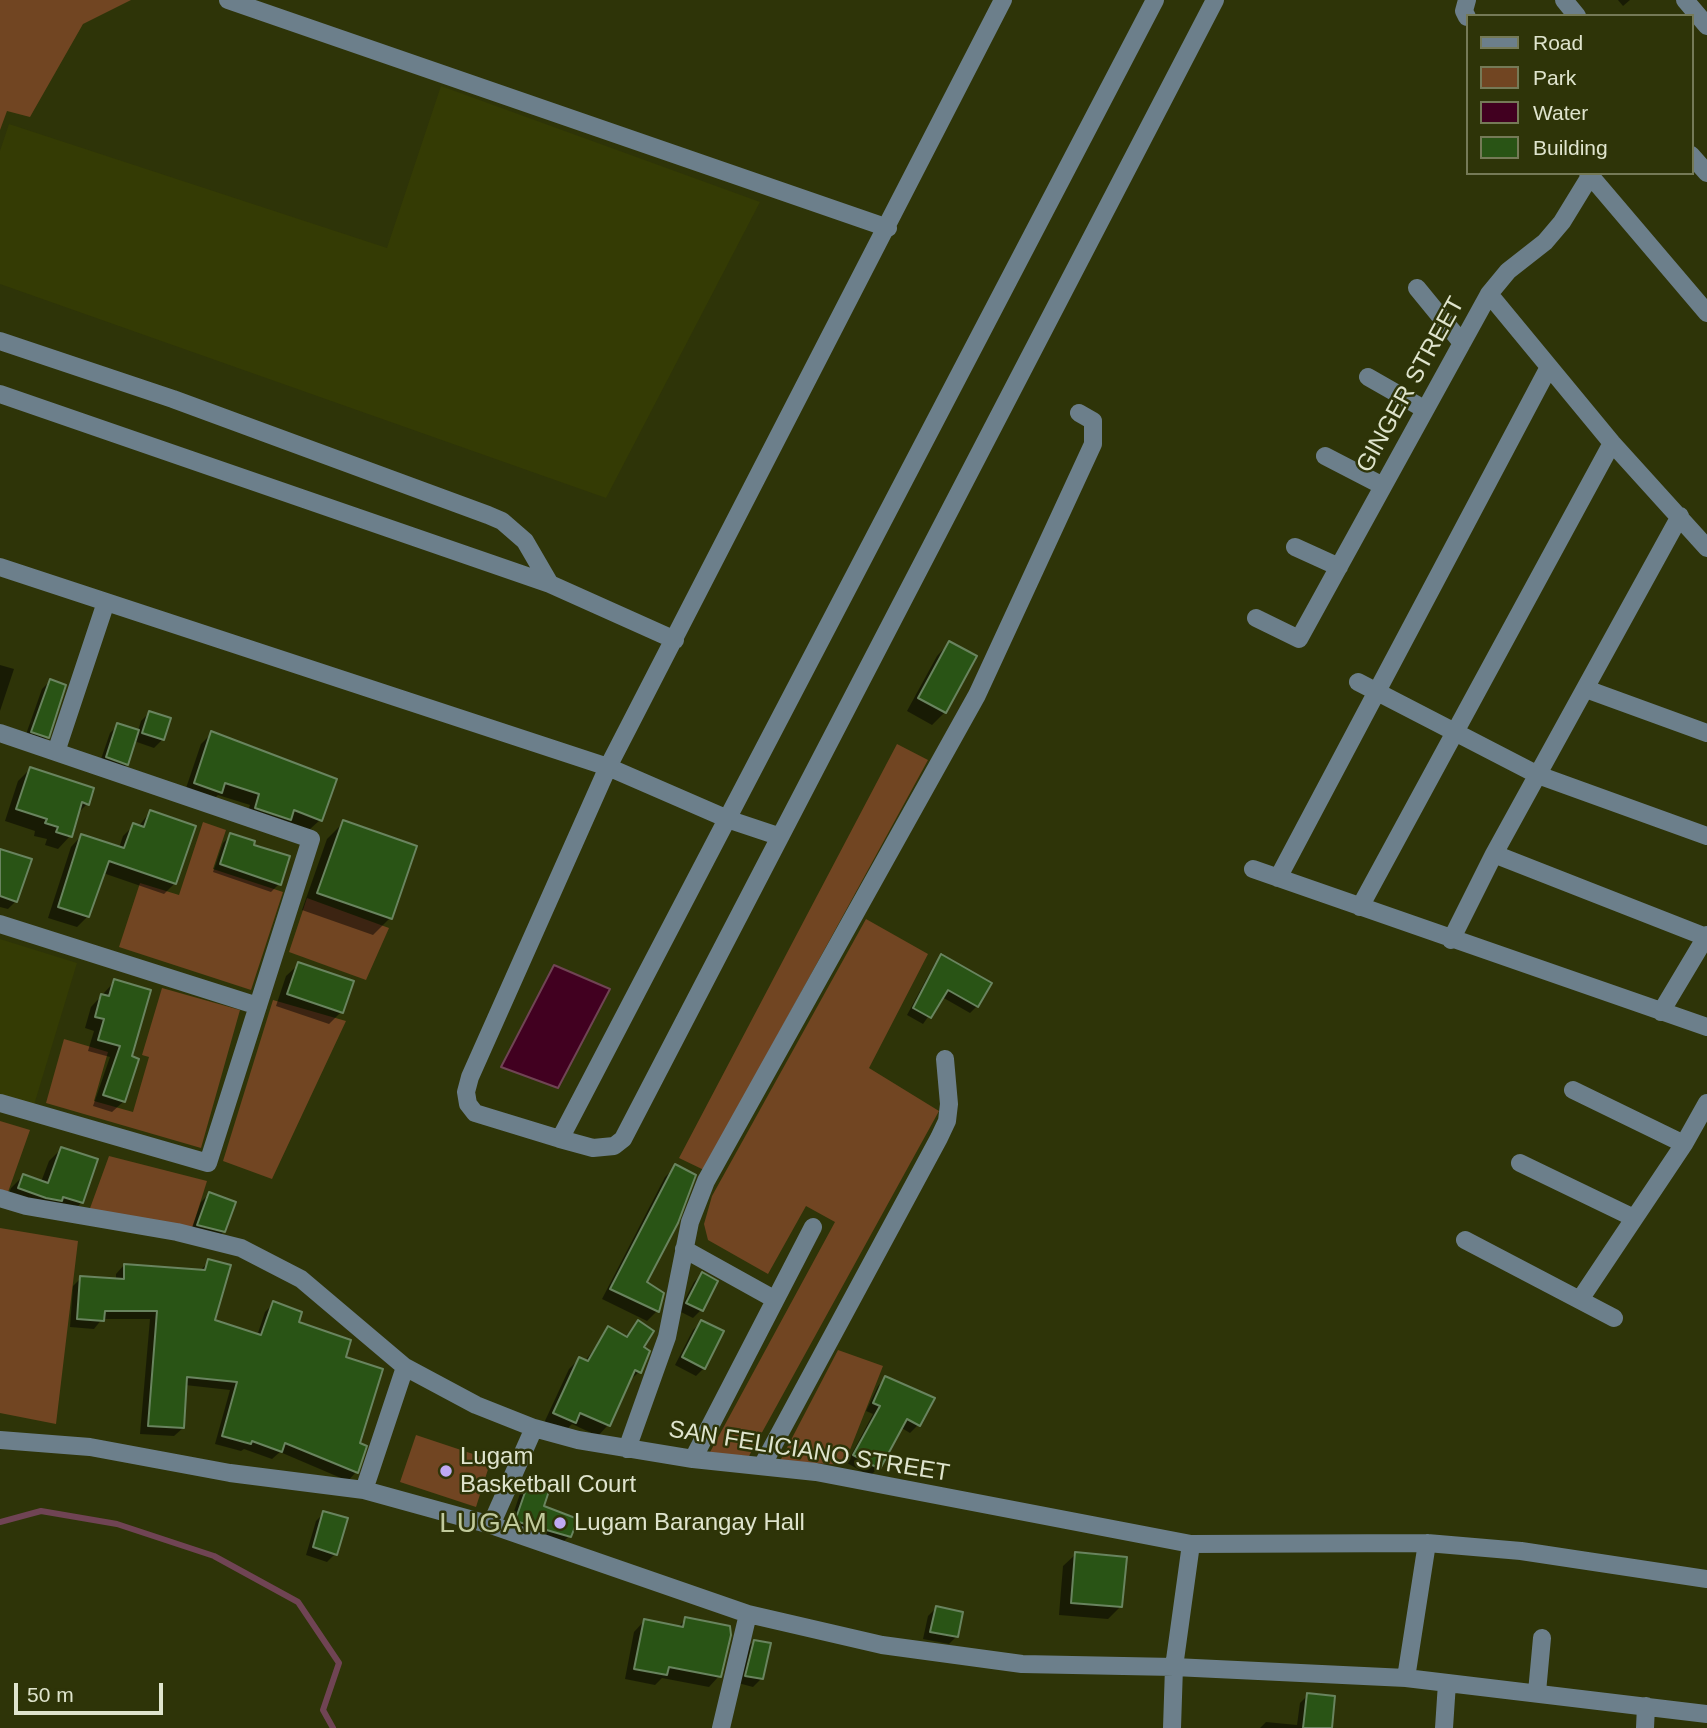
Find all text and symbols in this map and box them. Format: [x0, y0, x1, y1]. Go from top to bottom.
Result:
legend [1466, 14, 1693, 175]
text: Road [1533, 31, 1583, 54]
text: Park [1533, 66, 1576, 89]
text: Water [1533, 101, 1588, 124]
text: Building [1533, 136, 1608, 159]
street label: GINGER STREET [1351, 292, 1471, 478]
street label: SAN FELICIANO STREET [666, 1416, 952, 1488]
place label: Lugam Basketball Court [460, 1443, 636, 1499]
marker: Lugam Basketball Court [438, 1463, 454, 1479]
district label: LUGAM [440, 1507, 548, 1541]
place label: Lugam Barangay Hall [574, 1509, 805, 1537]
marker: Lugam Barangay Hall [552, 1515, 568, 1531]
scale bar [18, 1668, 166, 1712]
text: 50 m [27, 1683, 74, 1706]

